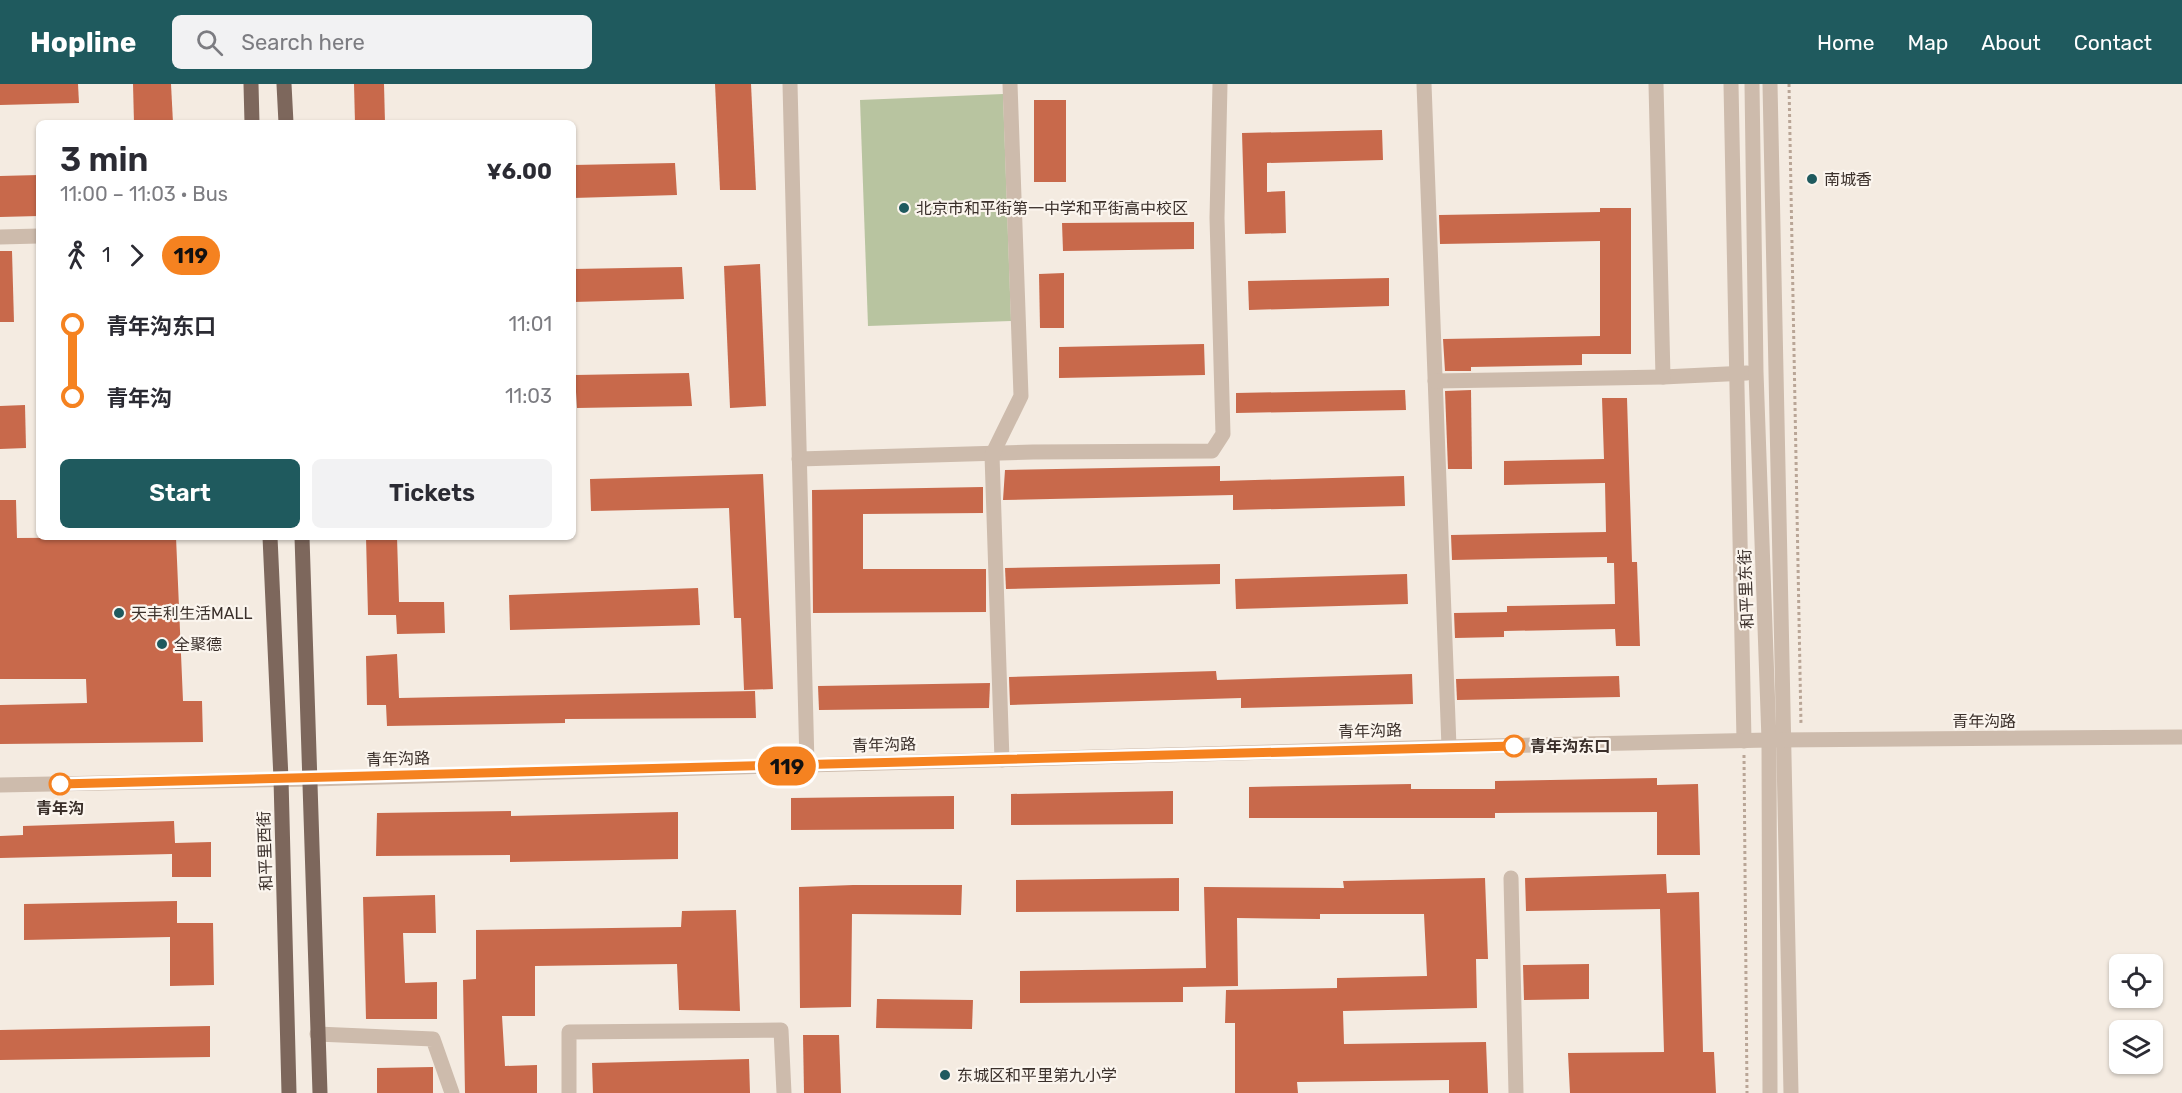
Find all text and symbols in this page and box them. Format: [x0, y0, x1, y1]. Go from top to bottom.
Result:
search box [172, 15, 592, 69]
text: Hopline [30, 26, 136, 59]
icon: search [193, 26, 226, 59]
text: Search here [241, 29, 365, 56]
text: Home [1817, 30, 1874, 55]
text: Map [1907, 30, 1948, 55]
text: About [1981, 30, 2041, 55]
text: Contact [2074, 30, 2152, 55]
text: 3 min [60, 140, 148, 179]
text: ¥6.00 [487, 158, 552, 185]
place label: 南城香 [1824, 170, 1872, 189]
marker: 南城香 [1805, 172, 1819, 186]
text: 11:00 – 11:03 · Bus [60, 182, 228, 206]
place label: 北京市和平街第一中学和平街高中校区 [916, 199, 1188, 218]
marker: 北京市和平街第一中学和平街高中校区 [897, 201, 911, 215]
icon: walk [60, 239, 93, 272]
icon: forward [120, 239, 153, 272]
text: 1 [102, 243, 111, 267]
text: 119 [174, 243, 208, 268]
text: 11:01 [509, 312, 552, 336]
text: 青年沟东口 [106, 313, 216, 340]
text: 11:03 [505, 384, 552, 408]
text: 青年沟 [106, 385, 172, 412]
button: Start [60, 459, 300, 528]
button: Tickets [312, 459, 552, 528]
street label: 和平里东街 [1735, 549, 1757, 629]
place label: 天丰利生活MALL [131, 604, 252, 623]
marker: 天丰利生活MALL [112, 606, 126, 620]
place label: 全聚德 [174, 635, 222, 654]
marker: 全聚德 [155, 637, 169, 651]
street label: 青年沟路 [1952, 712, 2016, 731]
street label: 青年沟路 [1338, 720, 1402, 742]
street label: 青年沟路 [852, 734, 916, 756]
marker: 青年沟东口 [1503, 735, 1525, 757]
place label: 青年沟东口 [1530, 737, 1610, 756]
line badge: 119 [752, 746, 822, 786]
street label: 青年沟路 [366, 748, 430, 770]
text: 119 [770, 754, 804, 779]
marker: 青年沟 [49, 773, 71, 795]
place label: 青年沟 [36, 799, 84, 818]
street label: 和平里西街 [254, 811, 276, 891]
map controls [2109, 954, 2163, 1074]
button: locate [2109, 954, 2163, 1008]
button: layers [2109, 1020, 2163, 1074]
place label: 东城区和平里第九小学 [957, 1066, 1117, 1085]
marker: 东城区和平里第九小学 [938, 1068, 952, 1082]

